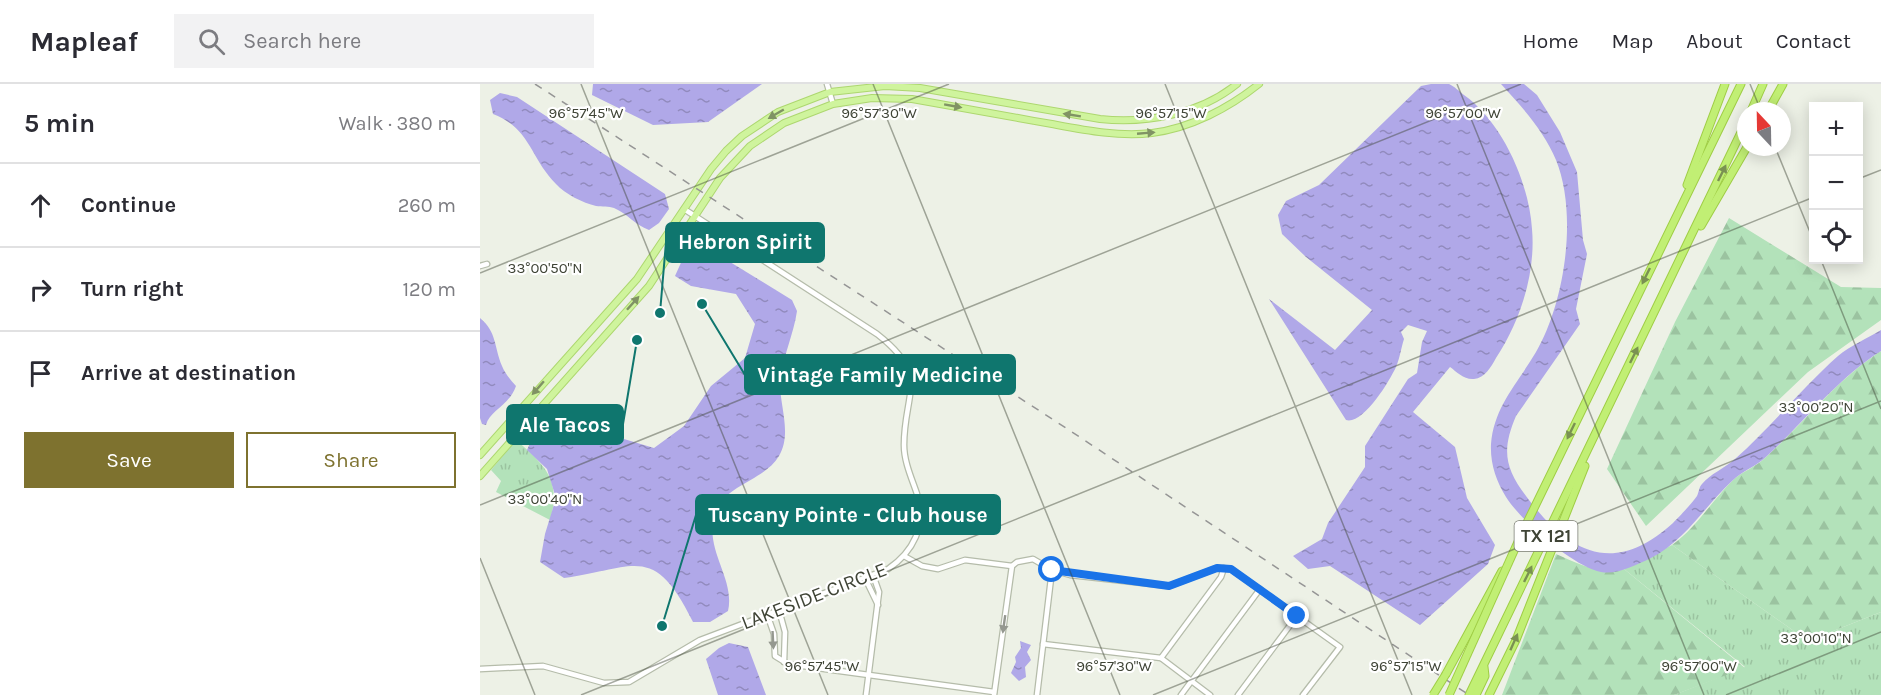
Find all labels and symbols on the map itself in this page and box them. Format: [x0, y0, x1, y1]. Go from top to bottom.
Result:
one-way arrow [944, 102, 963, 111]
north arrow [1737, 102, 1791, 156]
text: 96°57'45"W [549, 104, 624, 122]
text: 96°57'30"W [841, 104, 917, 122]
text: 96°57'15"W [1135, 104, 1207, 122]
text: 96°57'00"W [1425, 104, 1501, 122]
one-way arrow [767, 109, 784, 119]
one-way arrow [1062, 110, 1081, 119]
one-way arrow [1136, 128, 1155, 138]
one-way arrow [1717, 165, 1726, 182]
callout: Hebron Spirit [666, 223, 824, 262]
text: Hebron Spirit [678, 230, 812, 254]
text: 33°00'50"N [508, 259, 582, 277]
one-way arrow [1642, 268, 1651, 285]
one-way arrow [626, 296, 639, 311]
one-way arrow [1630, 347, 1639, 364]
callout: Vintage Family Medicine [745, 355, 1015, 394]
text: Vintage Family Medicine [757, 363, 1003, 387]
one-way arrow [532, 380, 545, 396]
text: 33°00'20"N [1778, 398, 1854, 416]
callout: Ale Tacos [507, 405, 623, 444]
text: Ale Tacos [519, 413, 611, 437]
one-way arrow [1567, 422, 1576, 439]
text: 33°00'40"N [508, 490, 582, 508]
callout: Tuscany Pointe - Club house [696, 495, 1000, 534]
text: Tuscany Pointe - Club house [708, 503, 988, 527]
road number: TX 121 [1514, 521, 1578, 551]
route start [1038, 556, 1064, 582]
street label: LAKESIDE CIRCLE [738, 558, 890, 634]
one-way arrow [1524, 565, 1533, 582]
route end [1283, 602, 1309, 628]
one-way arrow [999, 614, 1008, 633]
text: 33°00'10"N [1780, 629, 1852, 647]
one-way arrow [769, 630, 778, 649]
one-way arrow [1510, 634, 1519, 651]
text: 96°57'45"W [785, 657, 860, 675]
text: 96°57'30"W [1076, 657, 1152, 675]
text: 96°57'15"W [1370, 657, 1442, 675]
text: 96°57'00"W [1661, 657, 1737, 675]

